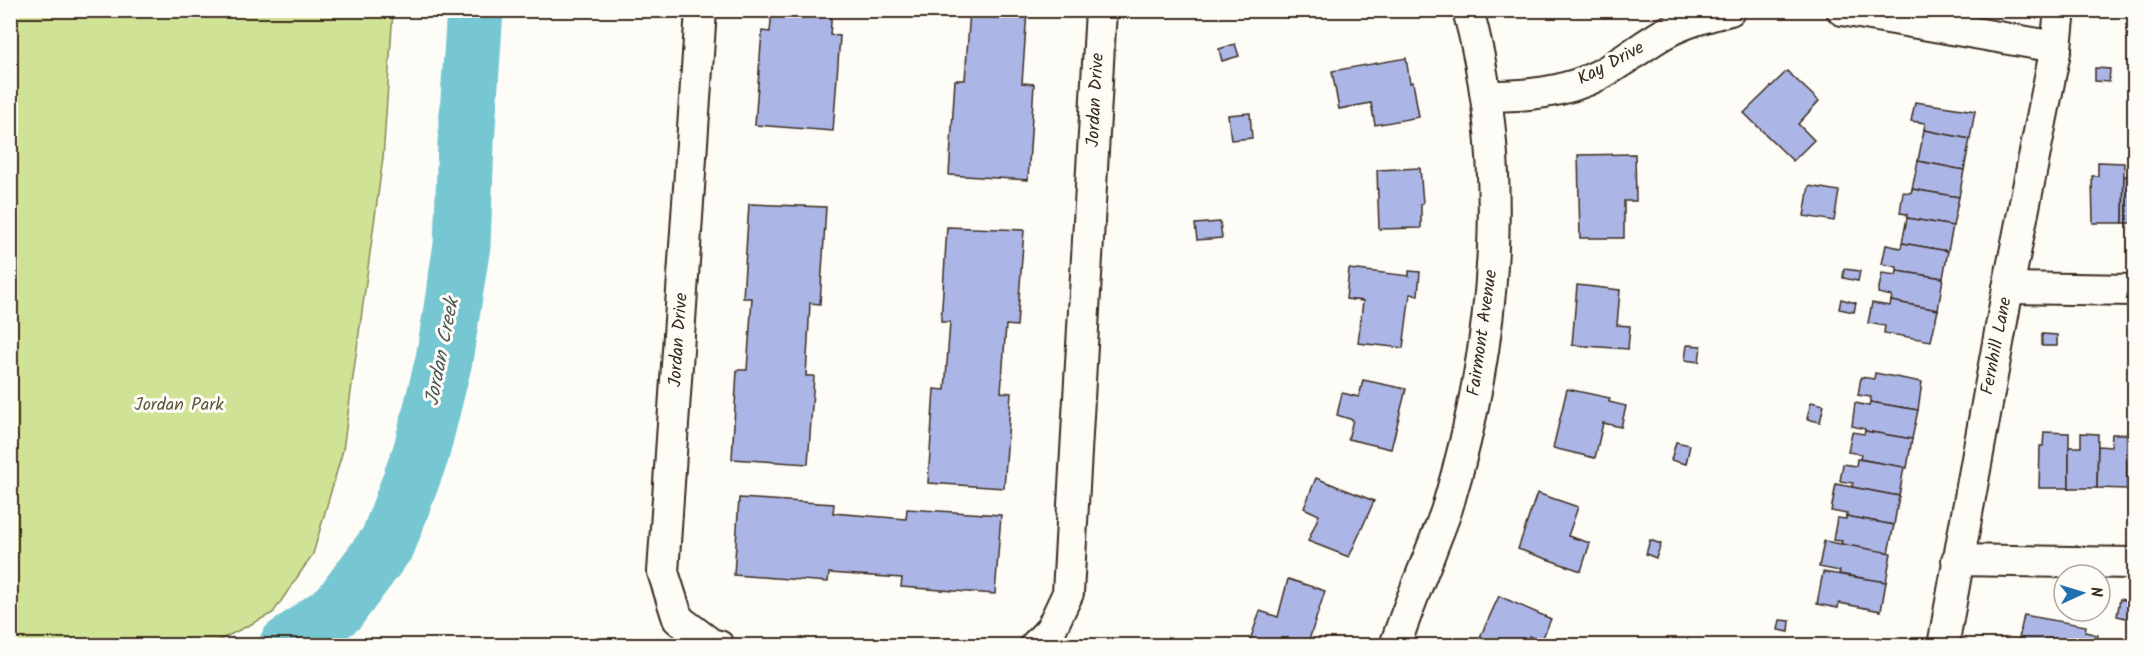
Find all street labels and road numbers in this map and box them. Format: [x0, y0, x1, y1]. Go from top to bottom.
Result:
street label: Kay Drive [1572, 34, 1650, 94]
street label: Jordan Drive [1079, 52, 1113, 148]
street label: Fairmont Avenue [1460, 268, 1506, 398]
street label: Jordan Drive [661, 292, 697, 388]
street label: Fernhill Lane [1973, 295, 2021, 397]

